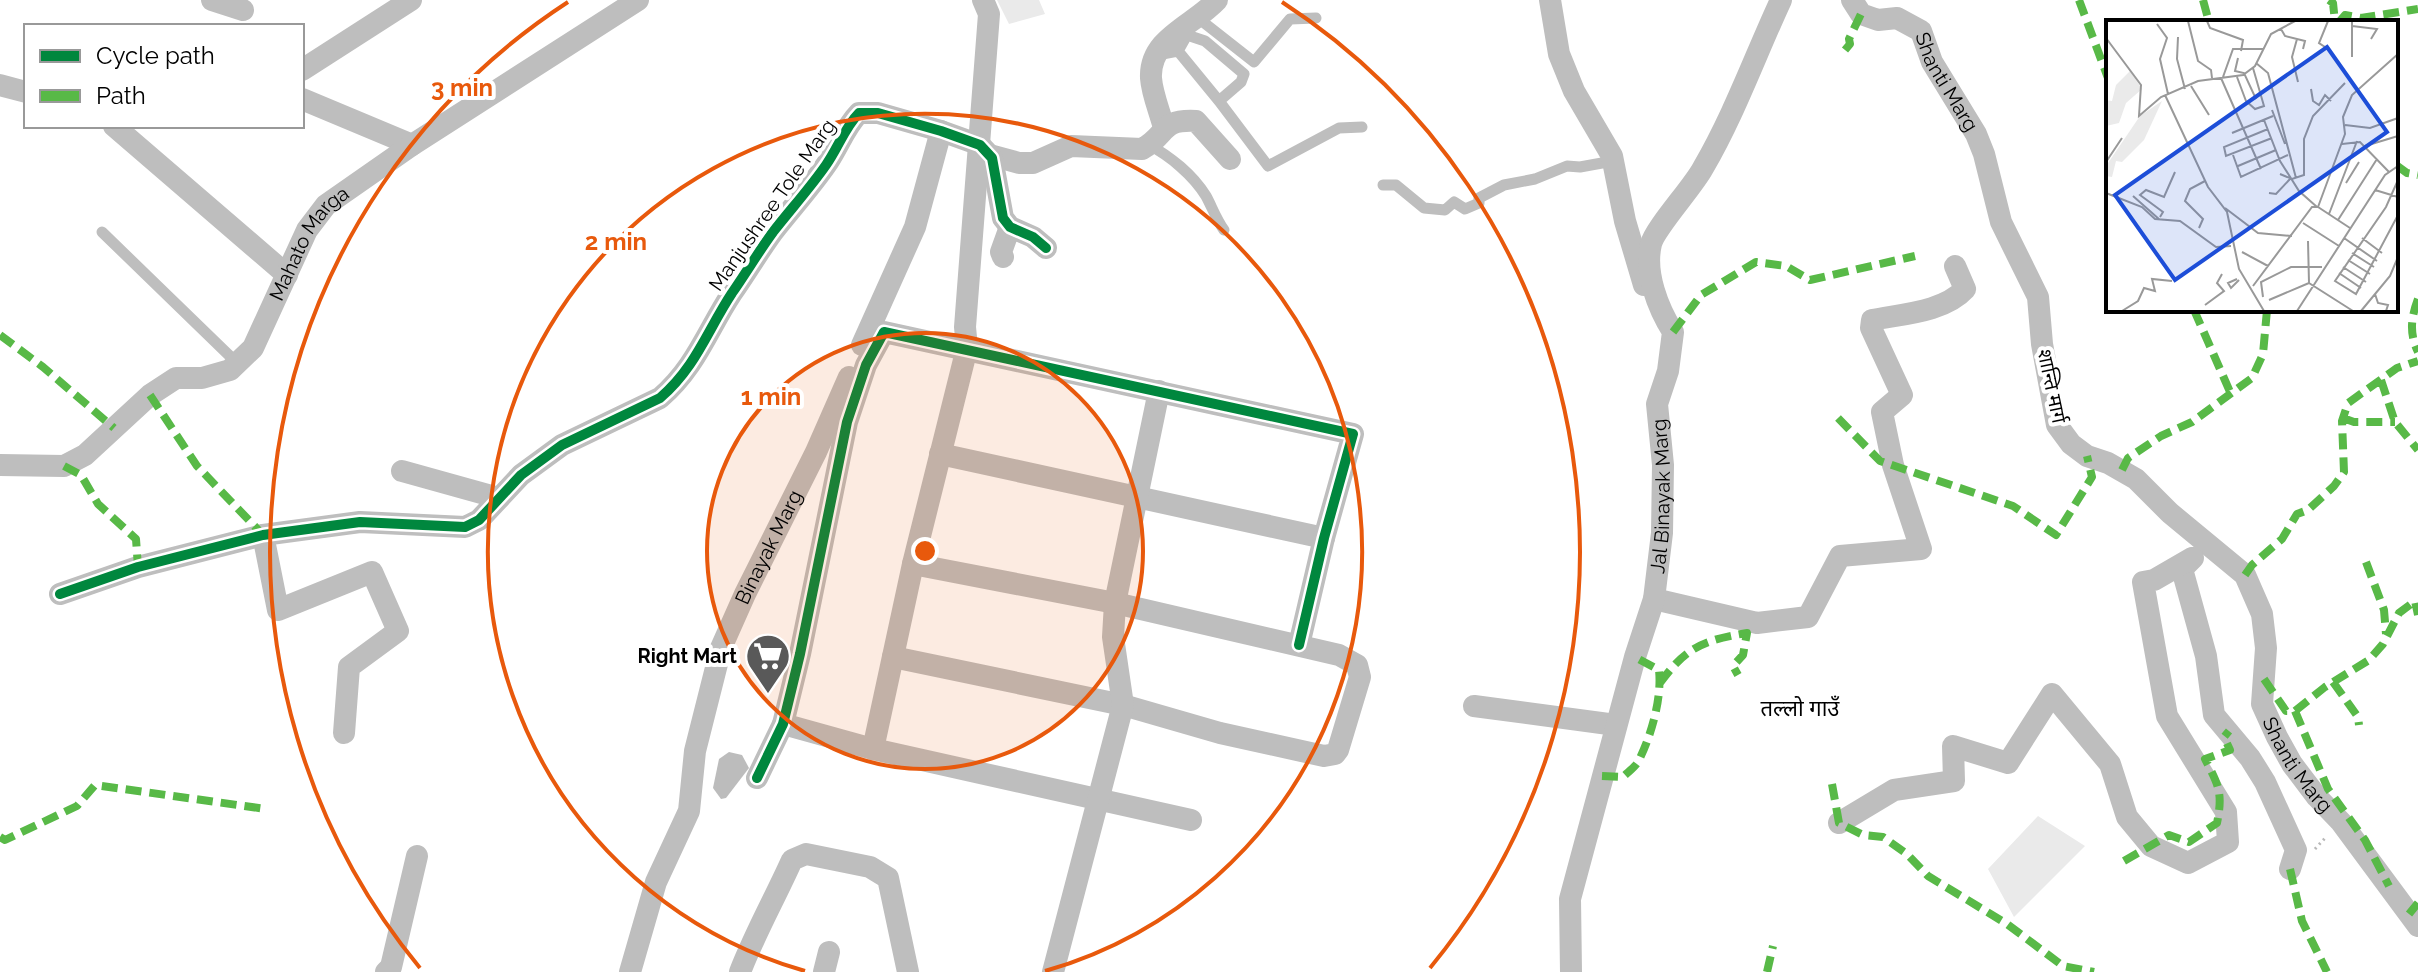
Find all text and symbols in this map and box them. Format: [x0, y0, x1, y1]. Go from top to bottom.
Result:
inset map [2106, 20, 2398, 312]
legend [24, 24, 304, 128]
street label: Shanti Marg [1910, 29, 1983, 136]
text: Cycle path [96, 41, 215, 70]
text: 3 min [431, 73, 493, 102]
text: Path [96, 81, 146, 110]
street label: Manjushree Tole Marg [704, 115, 840, 295]
street label: Mahato Marga [264, 181, 353, 304]
text: 2 min [585, 227, 647, 256]
street label: शान्ति मार्ग [2032, 347, 2072, 426]
text: 1 min [741, 382, 801, 411]
street label: Jal Binayak Marg [1645, 418, 1675, 575]
street label: Binayak Marg [730, 486, 807, 608]
centre of rings [911, 537, 939, 565]
supermarket icon: Right Mart [744, 632, 792, 695]
place label: Right Mart [637, 644, 737, 668]
district label: तल्लो गाउँ [1761, 695, 1840, 721]
street label: Shanti Marg [2258, 713, 2337, 818]

